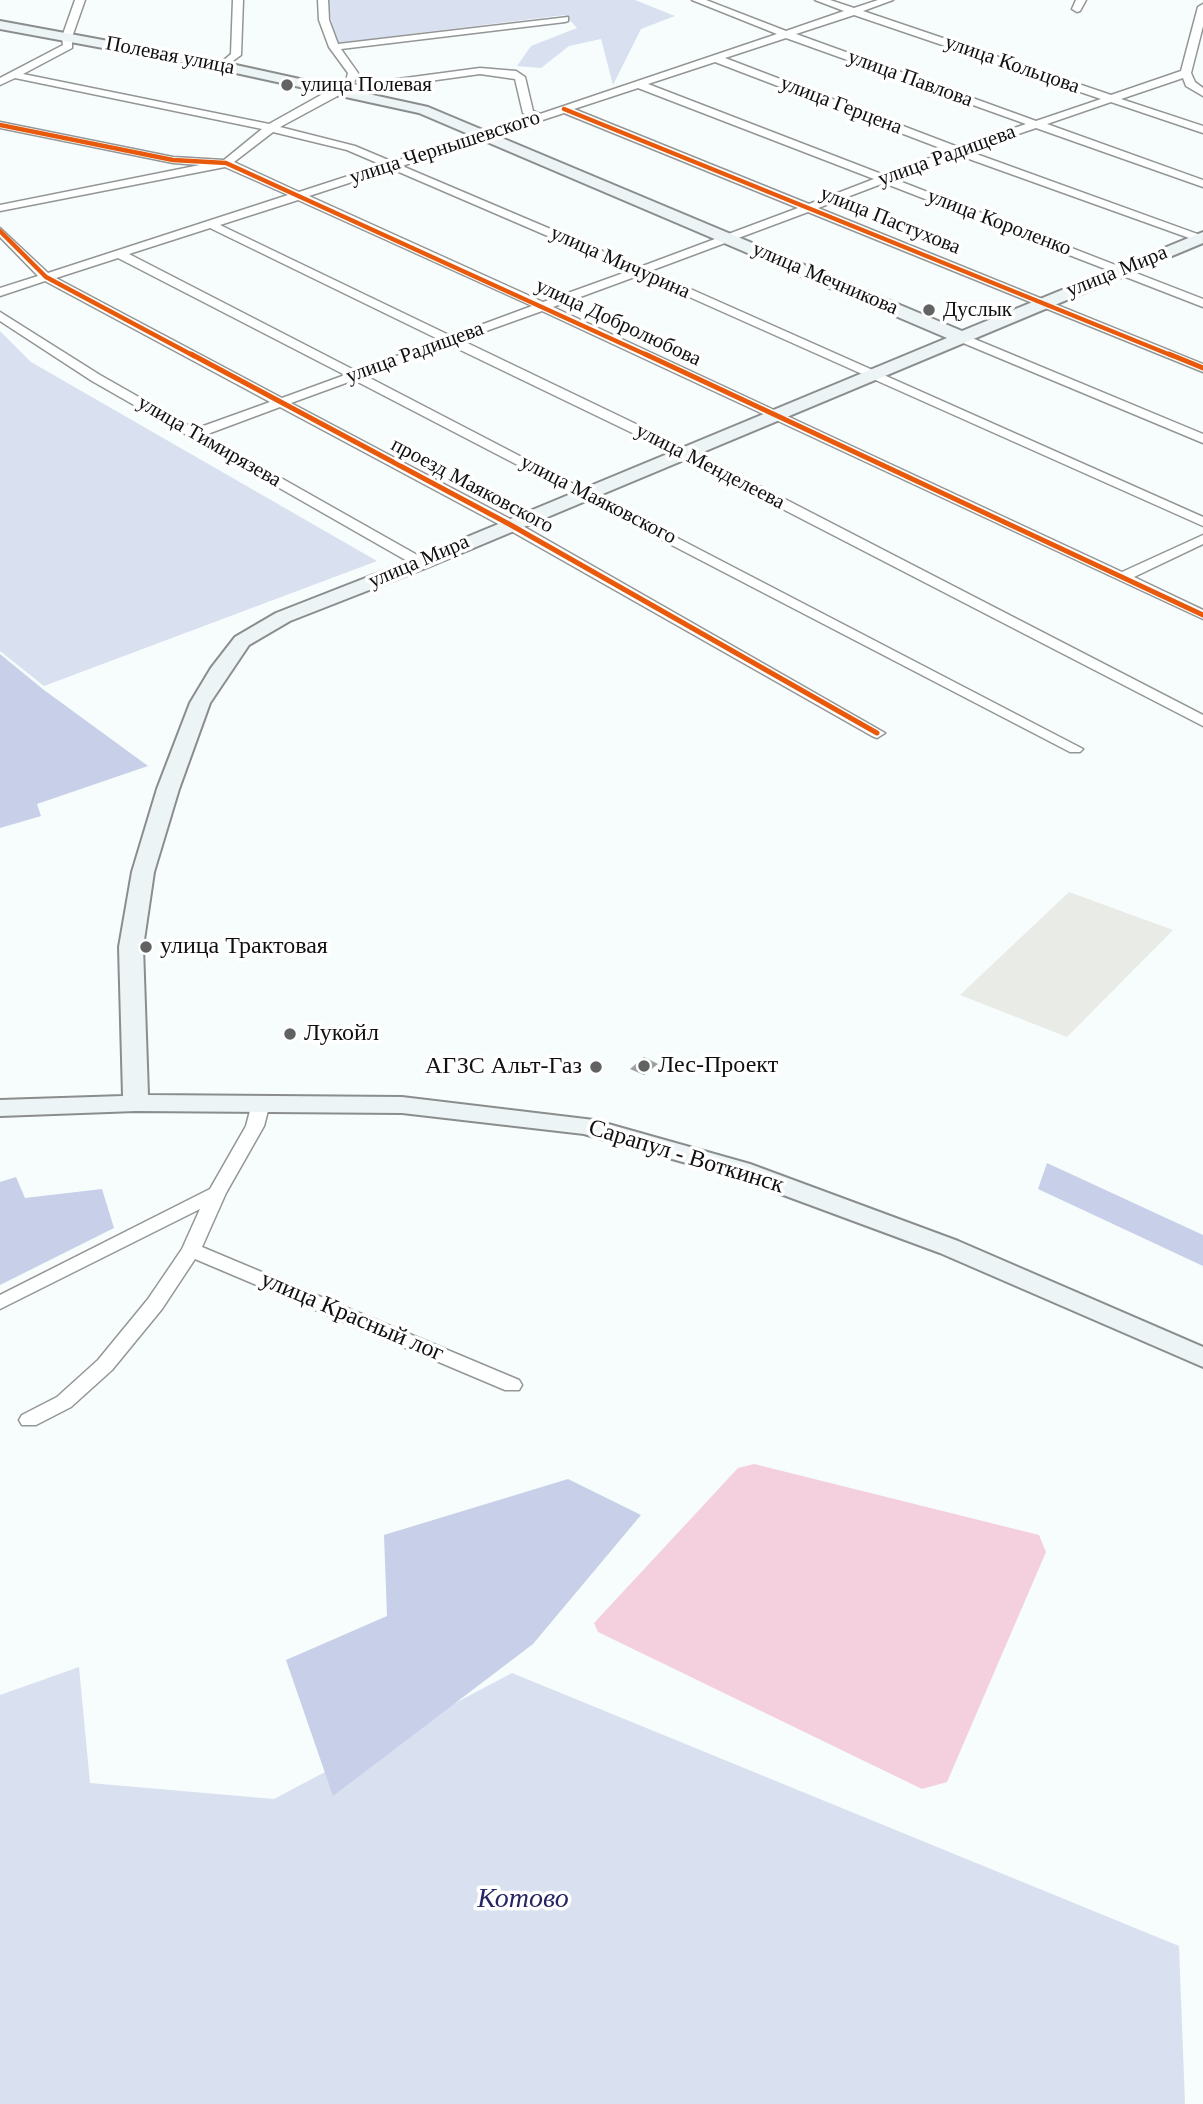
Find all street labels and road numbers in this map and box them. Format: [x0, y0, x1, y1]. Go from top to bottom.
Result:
street label: улица Кольцова [941, 30, 1083, 100]
street label: Полевая улица [103, 31, 237, 81]
street label: улица Павлова [844, 45, 976, 113]
street label: улица Герцена [776, 71, 906, 141]
street label: улица Чернышевского [347, 105, 543, 191]
street label: улица Радищева [875, 119, 1019, 193]
street label: улица Пастухова [816, 181, 964, 261]
street label: улица Короленко [924, 184, 1074, 262]
street label: улица Мичурина [546, 221, 694, 305]
street label: улица Мечникова [748, 237, 902, 321]
street label: улица Мира [1063, 240, 1171, 304]
street label: улица Добролюбова [531, 274, 705, 372]
street label: улица Радищева [343, 316, 487, 390]
street label: улица Тимирязева [133, 391, 285, 493]
street label: улица Менделеева [631, 419, 789, 515]
street label: проезд Маяковского [386, 432, 558, 540]
street label: улица Маяковского [516, 450, 680, 550]
street label: улица Мира [365, 530, 473, 594]
street label: Сарапул - Воткинск [585, 1114, 787, 1200]
street label: улица Красный лог [256, 1265, 448, 1369]

